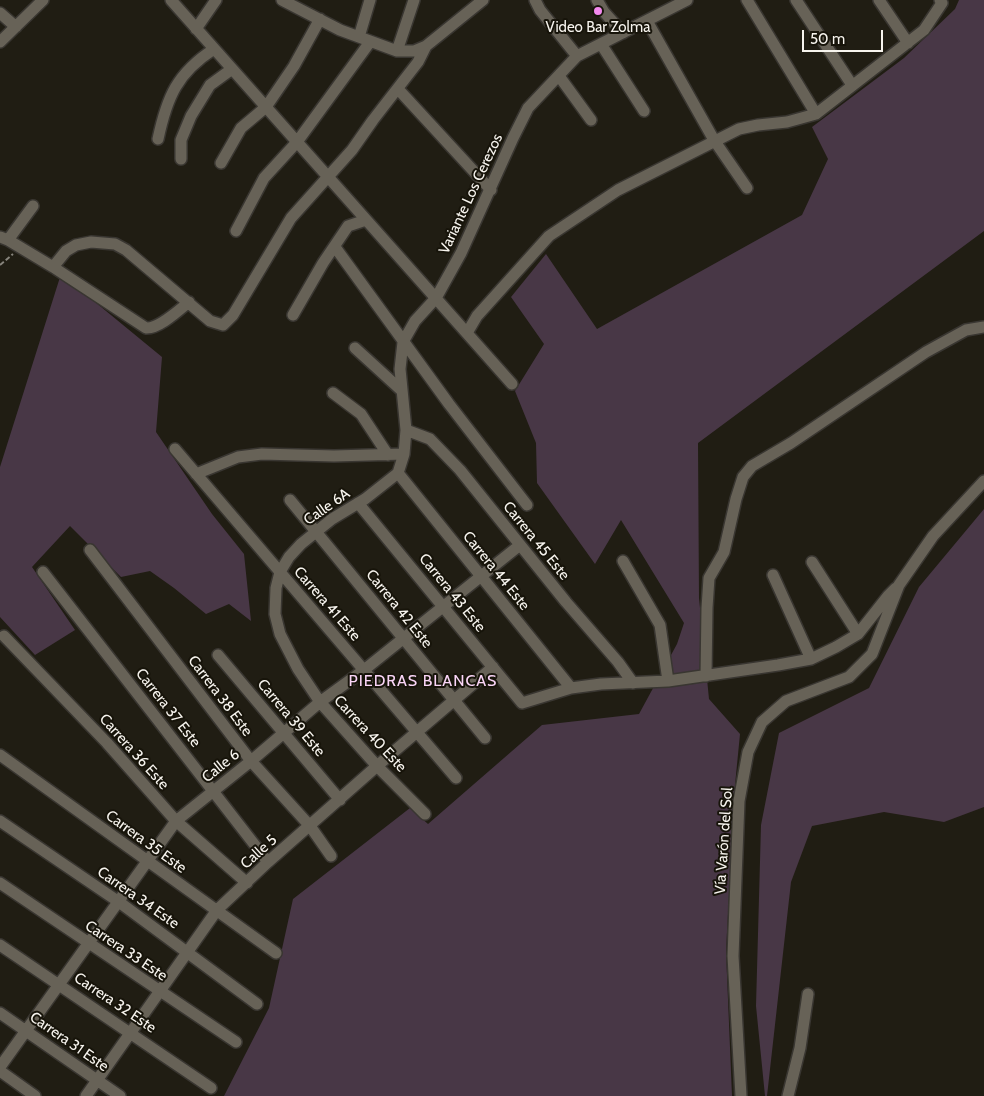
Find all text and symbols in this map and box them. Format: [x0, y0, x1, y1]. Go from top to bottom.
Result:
marker: Video Bar Zolma [592, 5, 604, 17]
place label: Video Bar Zolma [546, 19, 650, 37]
scale bar [804, 20, 885, 52]
text: 50 m [810, 30, 845, 48]
street label: Variante Los Cerezos [435, 131, 507, 257]
street label: Calle 6A [300, 485, 354, 529]
street label: Carrera 45 Este [499, 498, 573, 584]
street label: Carrera 44 Este [459, 528, 533, 614]
street label: Carrera 43 Este [415, 550, 489, 636]
street label: Carrera 41 Este [290, 563, 364, 645]
street label: Carrera 42 Este [362, 566, 436, 652]
street label: Carrera 38 Este [184, 652, 256, 740]
street label: Carrera 37 Este [132, 665, 204, 751]
district label: PIEDRAS BLANCAS [347, 671, 499, 691]
street label: Carrera 39 Este [253, 676, 329, 760]
street label: Carrera 40 Este [330, 692, 410, 776]
street label: Carrera 36 Este [95, 710, 173, 794]
street label: Calle 6 [199, 745, 243, 787]
street label: Vía Varón del Sol [711, 787, 737, 895]
street label: Carrera 35 Este [102, 807, 190, 877]
street label: Calle 5 [237, 831, 281, 873]
street label: Carrera 34 Este [94, 863, 182, 933]
street label: Carrera 33 Este [81, 917, 171, 985]
street label: Carrera 32 Este [71, 969, 159, 1037]
street label: Carrera 31 Este [26, 1008, 112, 1076]

